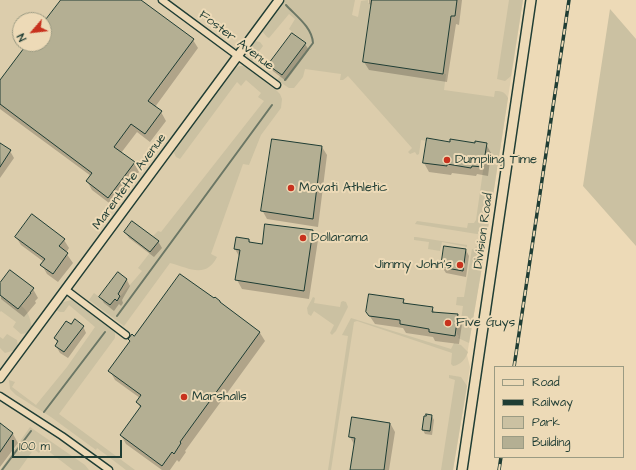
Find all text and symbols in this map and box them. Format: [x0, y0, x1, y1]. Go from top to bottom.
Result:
street label: Foster Avenue [195, 8, 277, 74]
north arrow [12, 12, 52, 52]
text: N [14, 31, 30, 44]
street label: Marentette Avenue [90, 131, 170, 233]
place label: Dumpling Time [455, 152, 537, 168]
marker: Dumpling Time [442, 155, 452, 165]
place label: Movati Athletic [299, 180, 387, 196]
marker: Movati Athletic [286, 183, 296, 193]
street label: Division Road [471, 192, 497, 270]
place label: Dollarama [311, 230, 368, 246]
marker: Dollarama [298, 233, 308, 243]
place label: Jimmy John's [375, 257, 452, 273]
marker: Jimmy John's [455, 260, 465, 270]
place label: Five Guys [456, 315, 515, 331]
marker: Five Guys [443, 318, 453, 328]
legend [494, 366, 624, 458]
text: Road [532, 374, 560, 391]
place label: Marshalls [192, 389, 247, 405]
marker: Marshalls [179, 392, 189, 402]
text: Railway [532, 394, 573, 411]
text: Park [532, 414, 560, 431]
scale bar [14, 432, 124, 458]
text: Building [532, 434, 570, 451]
text: 100 m [19, 438, 50, 455]

